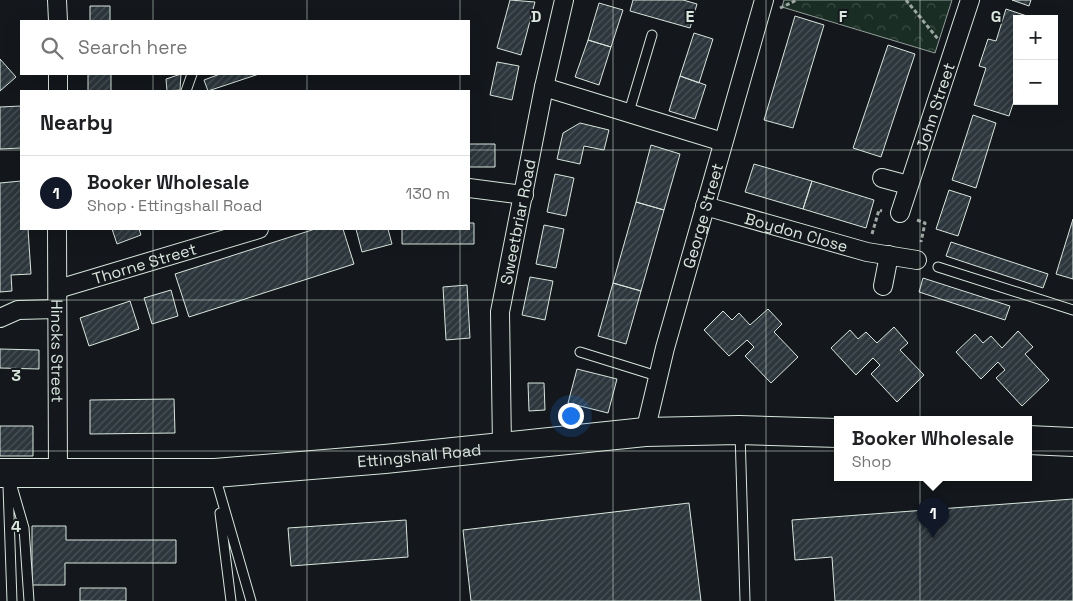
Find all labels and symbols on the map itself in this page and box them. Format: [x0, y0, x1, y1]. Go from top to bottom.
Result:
text: D [531, 6, 541, 27]
text: E [686, 6, 695, 27]
text: F [839, 6, 848, 27]
text: G [991, 6, 1001, 27]
street label: John Street [911, 60, 960, 154]
street label: Sweetbriar Road [496, 157, 541, 286]
street label: George Street [678, 161, 728, 271]
street label: Boydon Close [742, 208, 850, 257]
street label: Thorne Street [90, 238, 199, 289]
street label: Hincks Street [46, 299, 68, 403]
text: 3 [11, 365, 21, 386]
your location [558, 403, 584, 429]
street label: Ettingshall Road [357, 439, 482, 472]
pin: 1 [917, 497, 949, 538]
text: 4 [11, 516, 21, 537]

